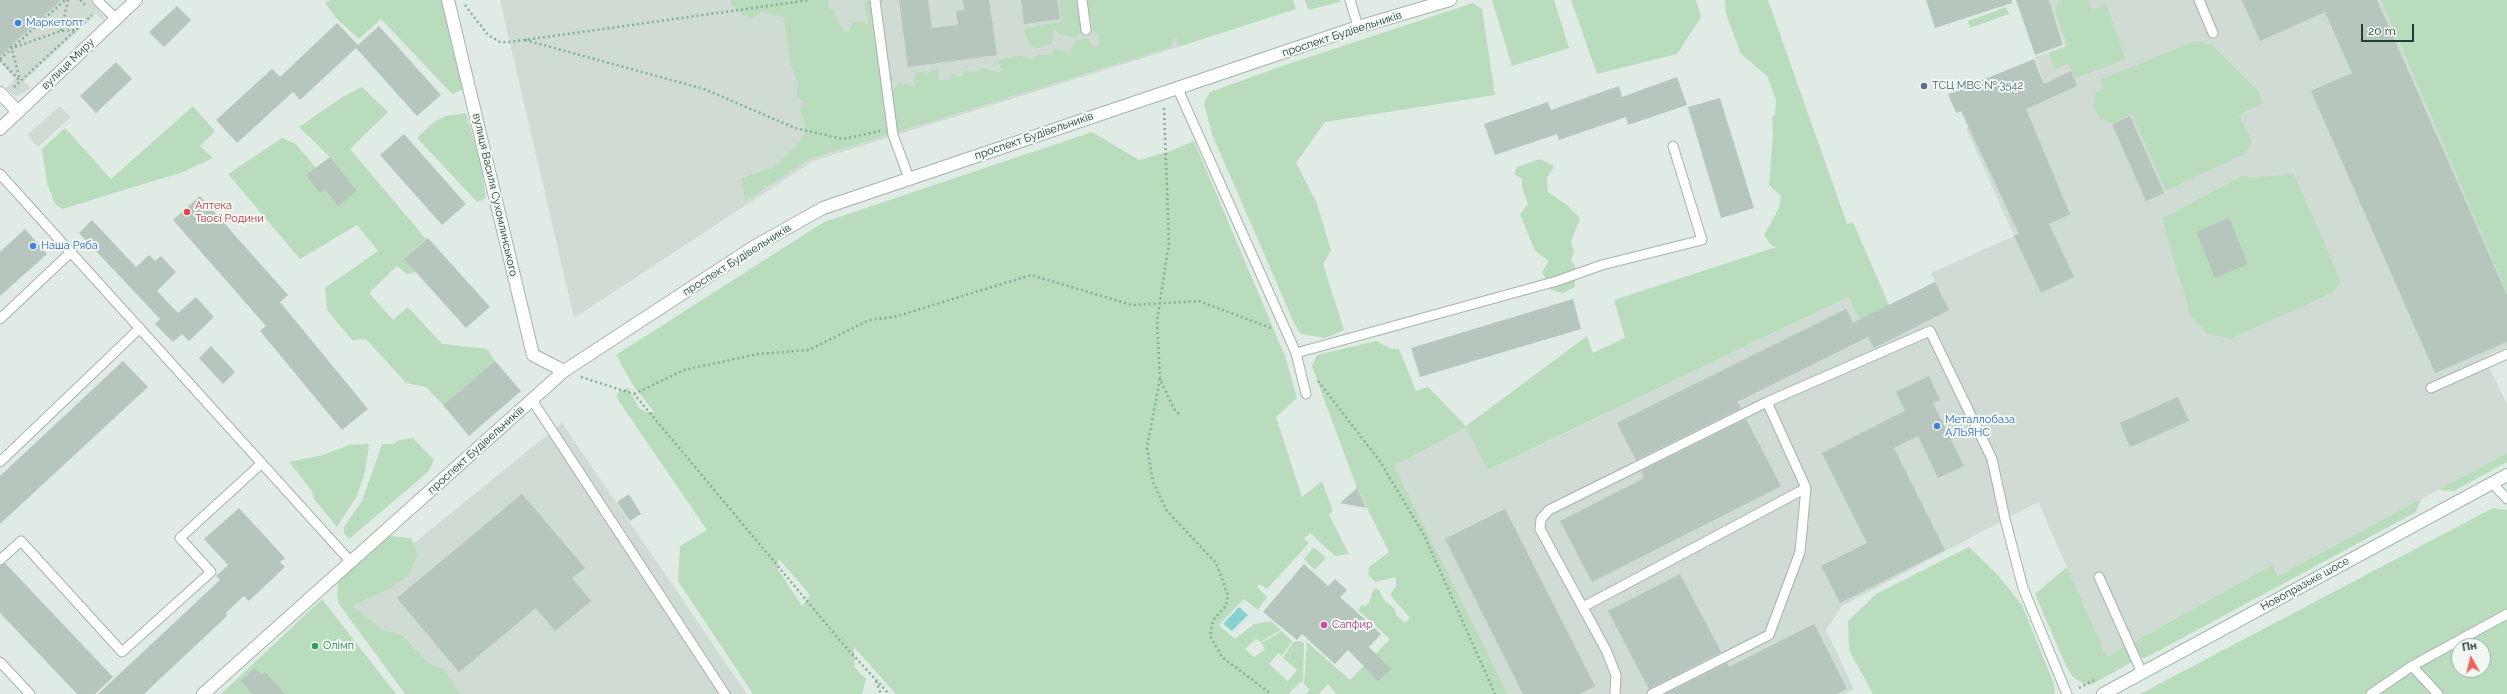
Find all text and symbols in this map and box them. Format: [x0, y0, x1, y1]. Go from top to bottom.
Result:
street label: проспект Будівельників [1281, 8, 1403, 60]
place label: Маркетопт [26, 16, 84, 30]
scale bar [2363, 16, 2416, 42]
marker: Маркетопт [13, 18, 23, 28]
text: 20 m [2368, 24, 2396, 38]
street label: вулиця Миру [39, 36, 97, 92]
place label: ТСЦ МВС № 3542 [1932, 79, 2023, 93]
marker: ТСЦ МВС № 3542 [1919, 81, 1929, 91]
street label: проспект Будівельників [973, 109, 1095, 163]
street label: вулиця Василя Сухомлинського [470, 112, 520, 278]
place label: Аптека Твоєї Родини [195, 199, 264, 225]
marker: Аптека Твоєї Родини [182, 207, 192, 217]
street label: проспект Будівельників [681, 221, 793, 299]
place label: Наша Ряба [41, 239, 98, 253]
marker: Наша Ряба [28, 241, 38, 251]
street label: проспект Будівельників [425, 403, 527, 497]
place label: Металлобаза АЛЬЯНС [1945, 413, 2015, 439]
marker: Металлобаза АЛЬЯНС [1932, 421, 1942, 431]
street label: Новопразьке шосе [2259, 554, 2351, 614]
place label: Сапфир [1332, 618, 1373, 632]
marker: Сапфир [1319, 620, 1329, 630]
north arrow [2451, 638, 2491, 678]
place label: Олімп [323, 639, 354, 653]
text: Пн [2461, 639, 2478, 654]
marker: Олімп [310, 641, 320, 651]

